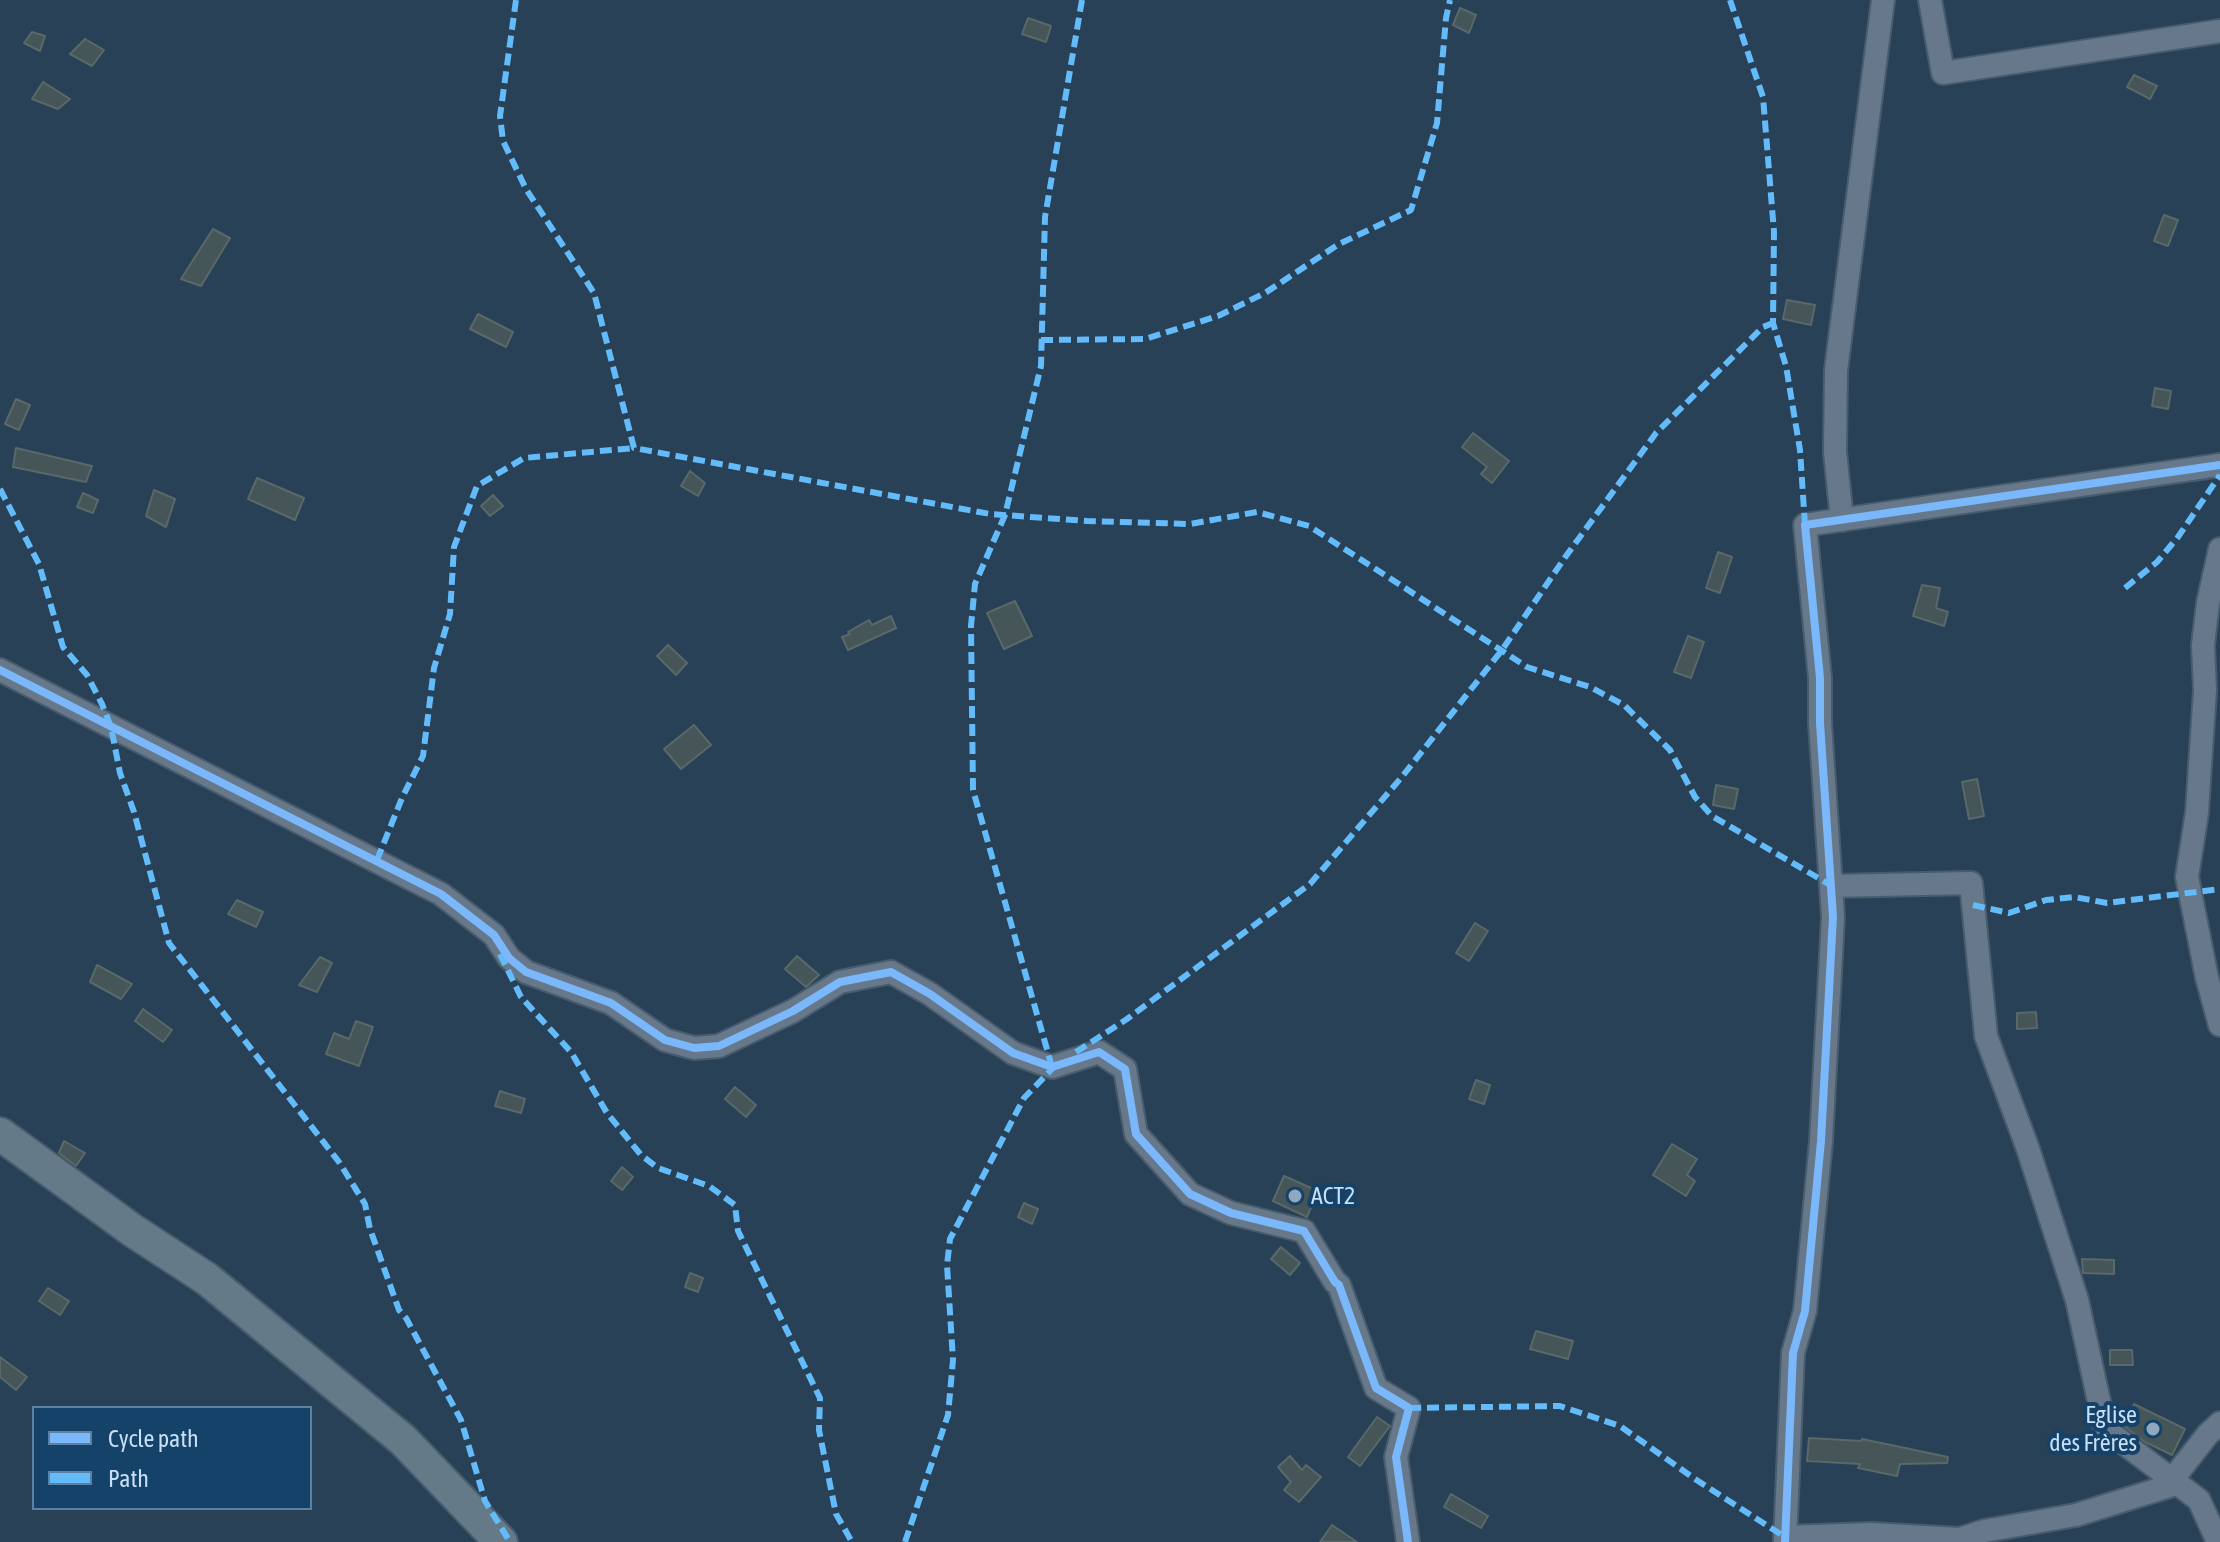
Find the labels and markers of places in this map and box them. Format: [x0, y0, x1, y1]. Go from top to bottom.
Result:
place label: ACT2 [1311, 1182, 1355, 1210]
marker: ACT2 [1286, 1187, 1304, 1205]
place label: Eglise des Frères [2049, 1401, 2137, 1457]
marker: Eglise des Frères [2144, 1420, 2162, 1438]

